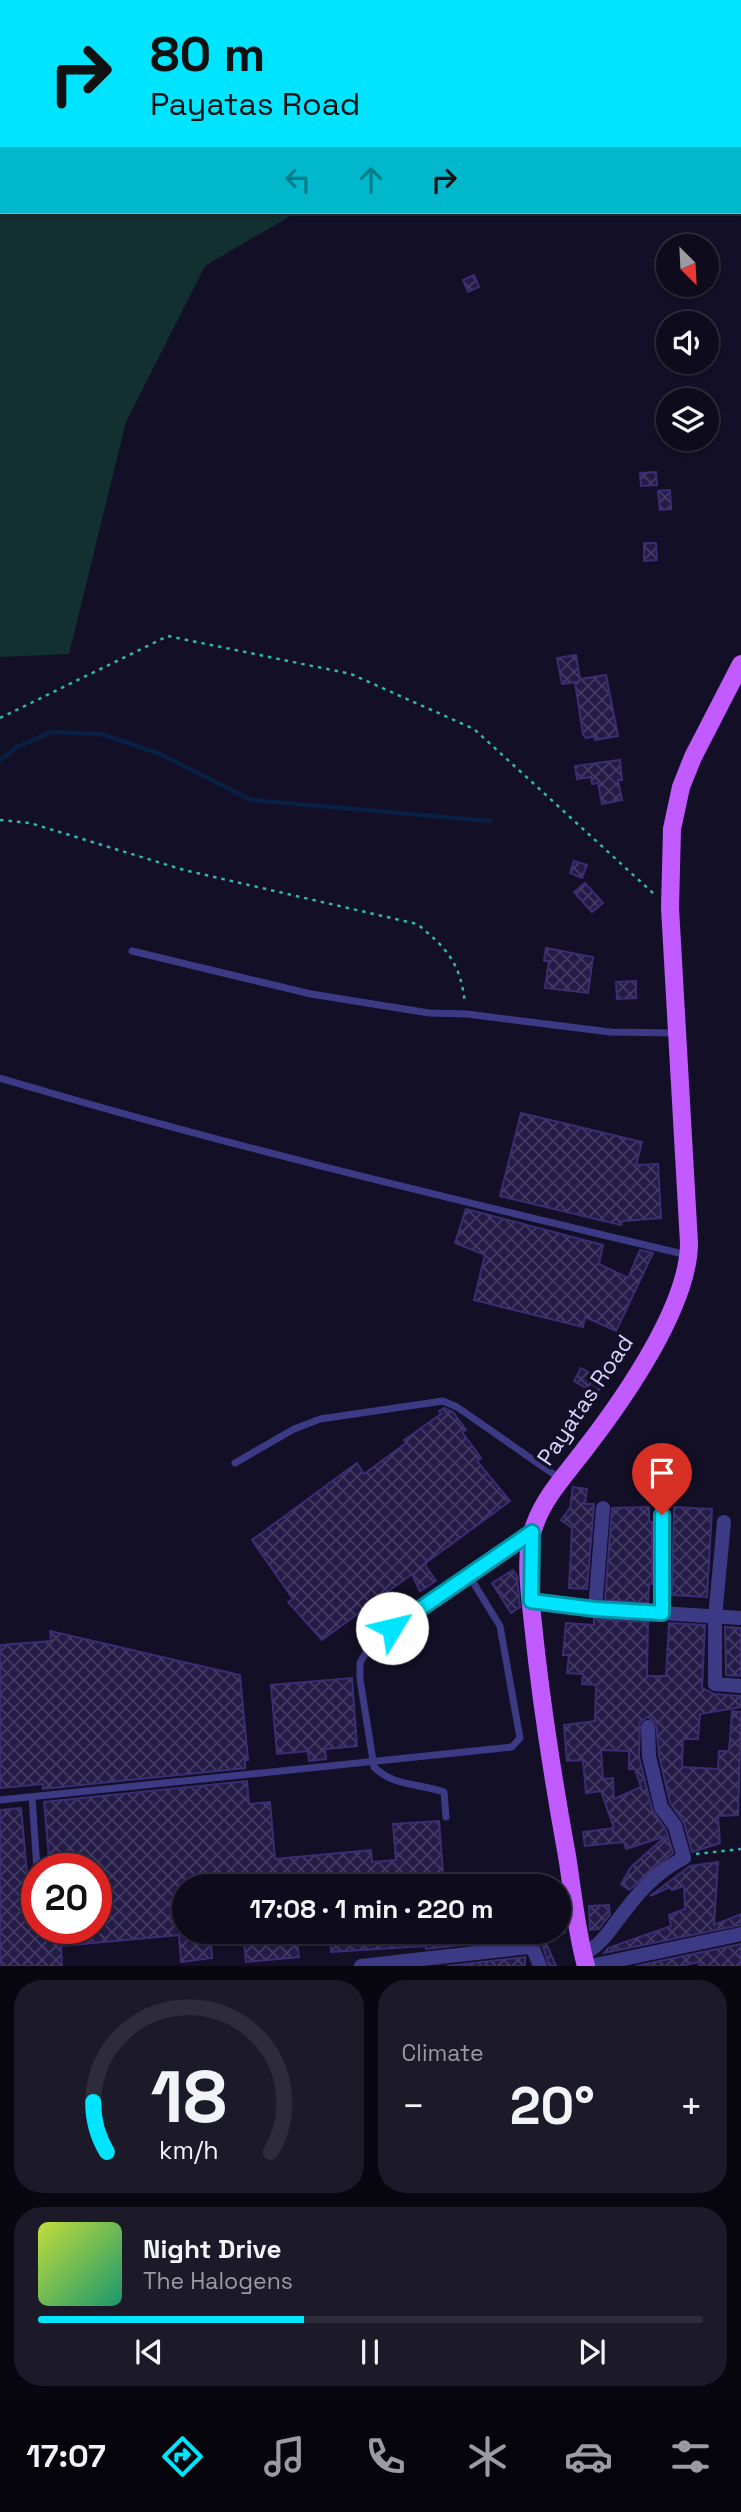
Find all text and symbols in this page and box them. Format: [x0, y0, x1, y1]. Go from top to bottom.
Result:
text: 80 m [150, 23, 265, 85]
icon: right [35, 28, 126, 119]
text: Payatas Road [150, 84, 360, 124]
icon: left [279, 161, 317, 199]
icon: ahead [352, 161, 390, 199]
icon: right [425, 161, 463, 199]
north arrow [656, 234, 719, 298]
map controls [656, 234, 719, 451]
button: sound [656, 311, 719, 374]
button: layers [656, 388, 719, 451]
street label: Payatas Road [530, 1329, 640, 1471]
pin [632, 1443, 692, 1515]
icon: arrive [643, 1454, 681, 1492]
position arrow [355, 1591, 429, 1665]
speed limit sign: 20 [21, 1853, 112, 1944]
text: 17:08 · 1 min · 220 m [249, 1892, 494, 1926]
text: Climate [402, 2038, 484, 2068]
text: 18 [150, 2051, 227, 2144]
text: 20° [510, 2073, 595, 2139]
text: − [402, 2082, 425, 2130]
text: + [679, 2082, 703, 2130]
text: km/h [159, 2134, 219, 2166]
text: Night Drive [143, 2232, 281, 2266]
text: The Halogens [143, 2266, 293, 2296]
icon: previous [130, 2333, 168, 2371]
icon: pause [351, 2333, 389, 2371]
icon: next [573, 2333, 611, 2371]
icon: directions [158, 2432, 207, 2481]
icon: music [260, 2432, 309, 2481]
icon: phone [361, 2432, 410, 2481]
icon: climate [463, 2432, 512, 2481]
icon: car [564, 2432, 613, 2481]
icon: filters [666, 2432, 715, 2481]
text: 17:07 [26, 2436, 106, 2476]

